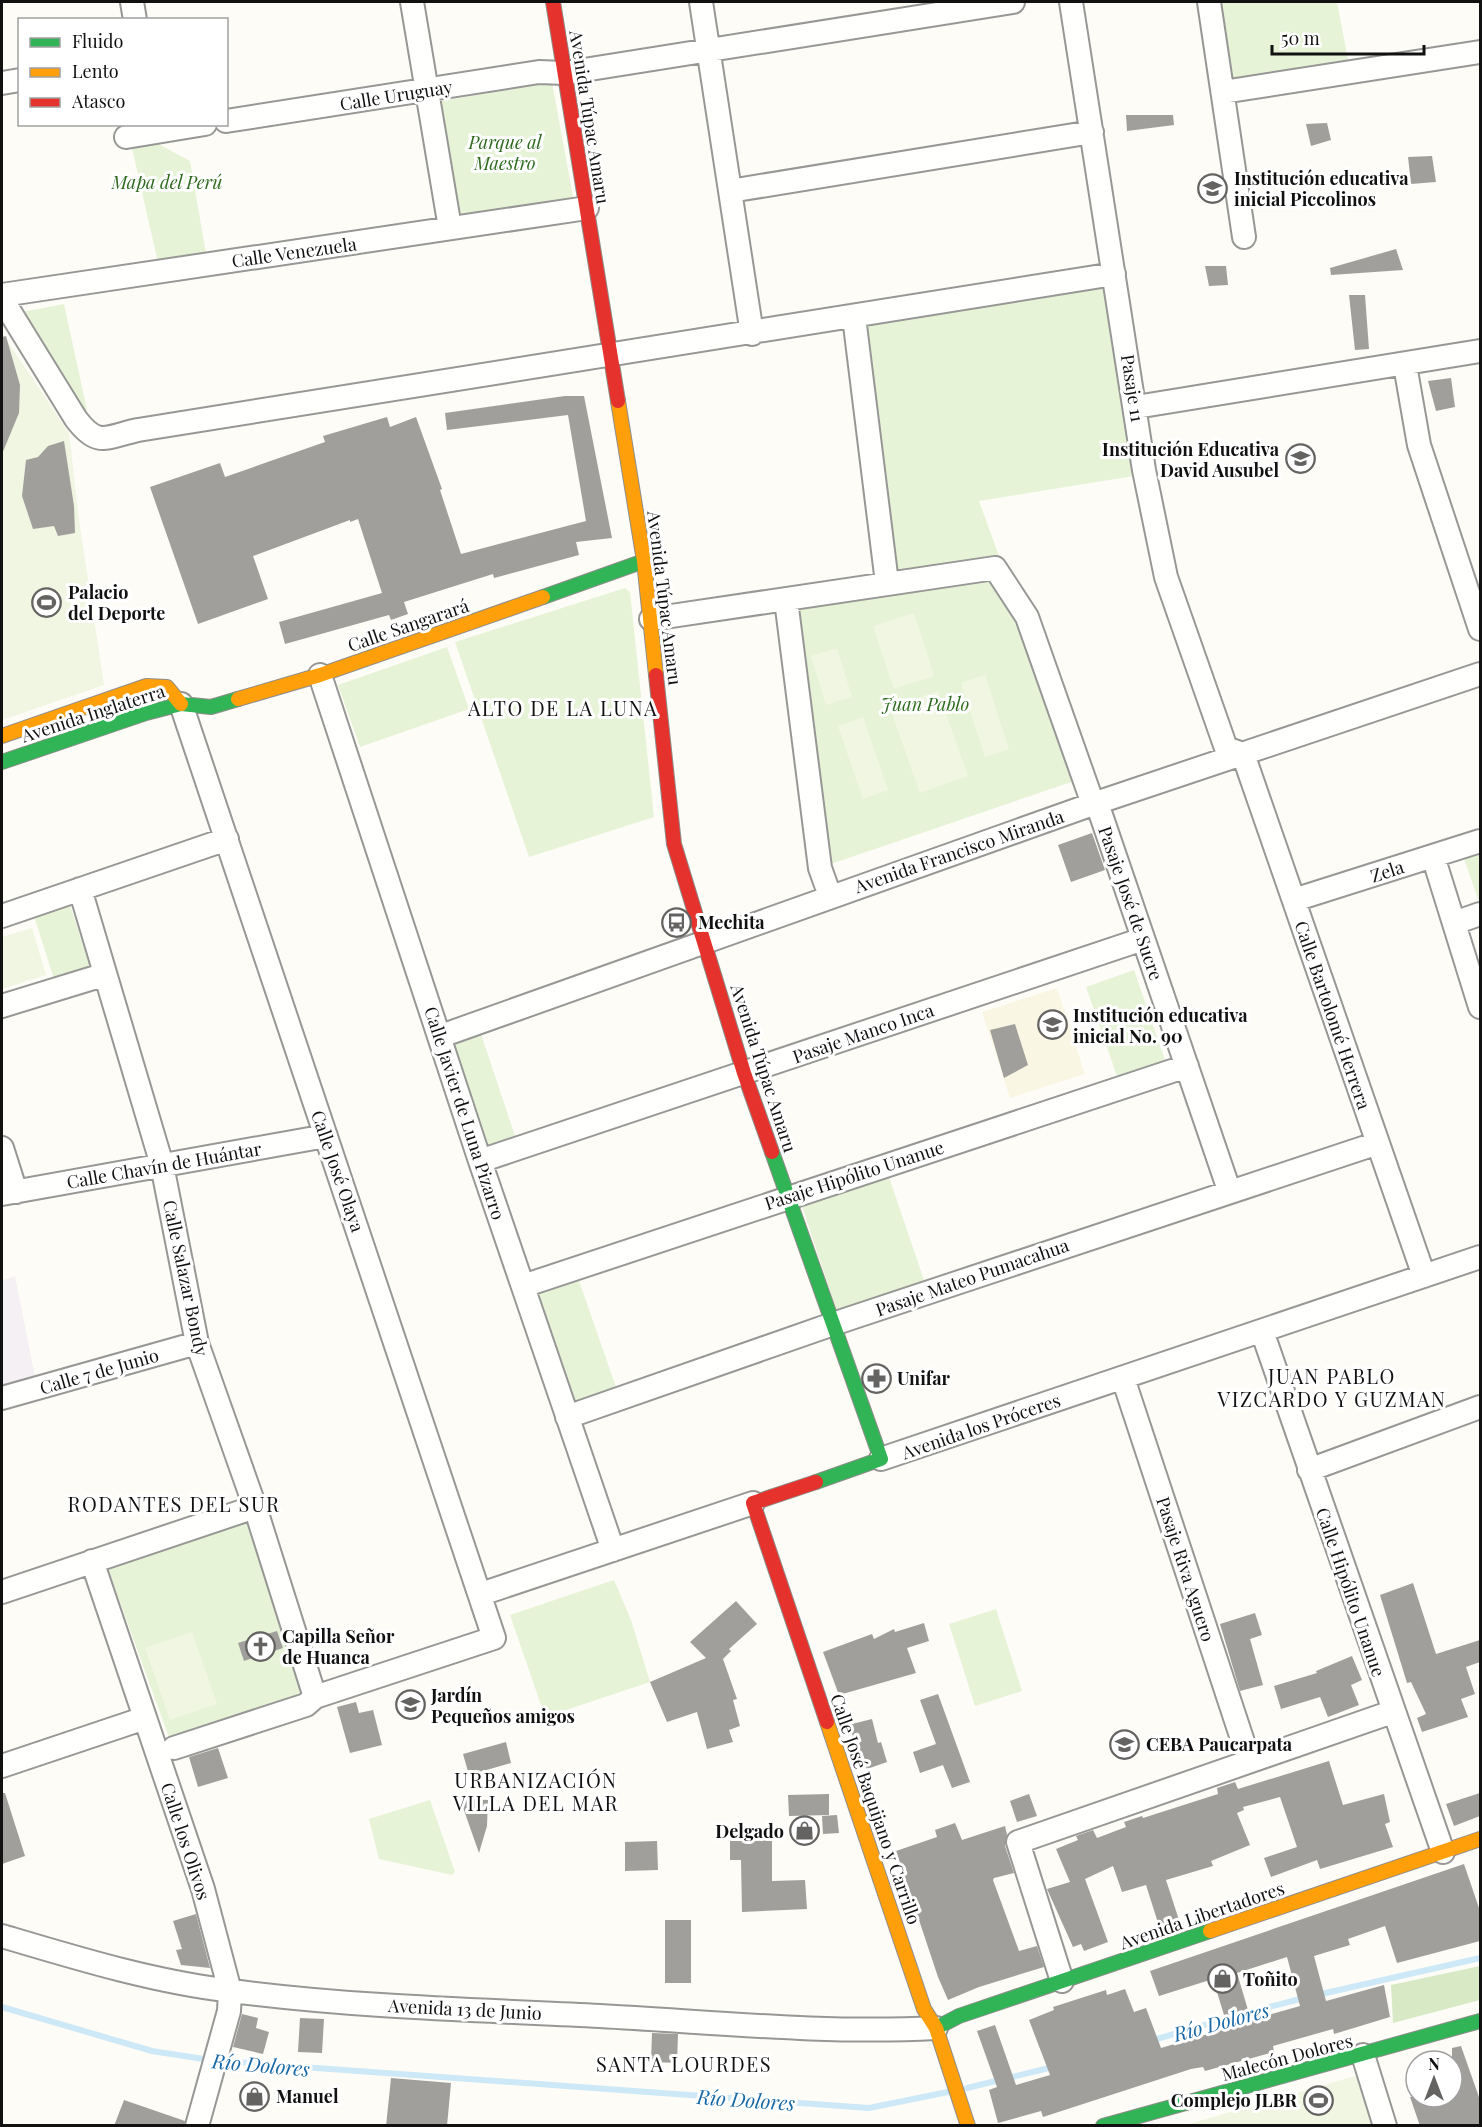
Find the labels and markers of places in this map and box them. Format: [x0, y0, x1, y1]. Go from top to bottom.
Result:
place label: Institución educativa inicial Piccolinos [1234, 166, 1409, 211]
school or university icon: Institución educativa inicial Piccolinos [1197, 172, 1229, 204]
place label: Institución Educativa David Ausubel [1102, 437, 1280, 482]
school or university icon: Institución Educativa David Ausubel [1284, 443, 1316, 475]
place label: Palacio del Deporte [68, 580, 165, 625]
sports icon: Palacio del Deporte [31, 586, 63, 618]
bus stop icon: Mechita [661, 906, 693, 938]
place label: Mechita [698, 910, 765, 934]
place label: Institución educativa inicial No. 90 [1073, 1003, 1248, 1048]
school or university icon: Institución educativa inicial No. 90 [1036, 1009, 1068, 1041]
pharmacy icon: Unifar [860, 1362, 892, 1394]
place label: Unifar [897, 1366, 950, 1390]
place label: Capilla Señor de Huanca [282, 1624, 395, 1669]
church icon: Capilla Señor de Huanca [245, 1630, 277, 1662]
place label: Jardín Pequeños amigos [430, 1683, 575, 1728]
school or university icon: Jardín Pequeños amigos [394, 1689, 426, 1721]
school or university icon: CEBA Paucarpata [1109, 1728, 1141, 1760]
place label: CEBA Paucarpata [1146, 1732, 1293, 1756]
shop icon: Delgado [789, 1815, 821, 1847]
place label: Delgado [715, 1819, 784, 1843]
shop icon: Toñito [1206, 1963, 1238, 1995]
place label: Toñito [1243, 1967, 1298, 1991]
shop icon: Manuel [239, 2080, 271, 2112]
place label: Manuel [276, 2084, 339, 2108]
sports icon: Complejo JLBR [1302, 2084, 1334, 2116]
place label: Complejo JLBR [1171, 2088, 1298, 2112]

